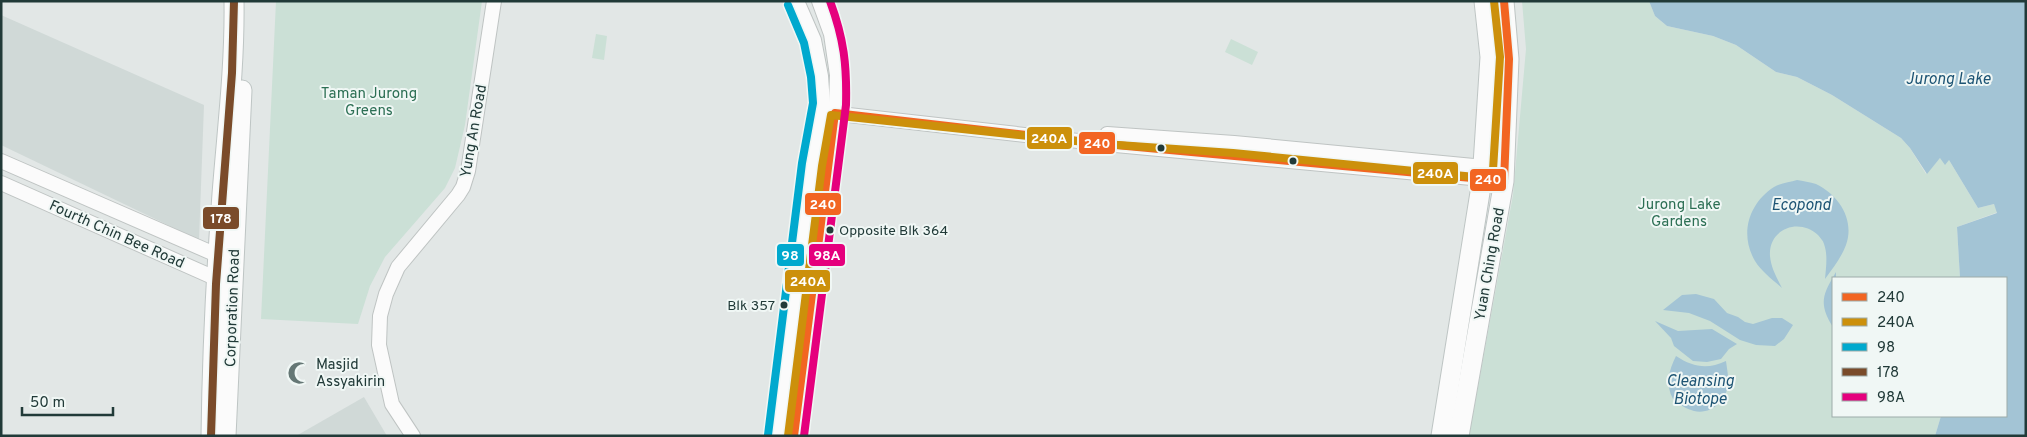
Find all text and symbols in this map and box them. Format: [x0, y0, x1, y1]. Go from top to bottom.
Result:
water label: Jurong Lake [1906, 70, 1991, 90]
street label: Yung An Road [457, 83, 492, 179]
park label: Taman Jurong Greens [321, 85, 417, 121]
line badge: 240A [1026, 126, 1073, 150]
text: 240A [1031, 131, 1067, 148]
line badge: 240 [1078, 131, 1116, 155]
text: 240 [1084, 136, 1110, 153]
unlabelled marker [1156, 143, 1166, 153]
unlabelled marker [1288, 156, 1298, 166]
line badge: 240A [1412, 161, 1459, 185]
text: 240A [1417, 166, 1453, 183]
line badge: 240 [1469, 168, 1507, 192]
text: 240 [1475, 172, 1501, 189]
line badge: 240 [804, 192, 842, 216]
park label: Jurong Lake Gardens [1638, 196, 1721, 232]
water label: Ecopond [1771, 196, 1832, 216]
street label: Fourth Chin Bee Road [46, 197, 187, 274]
text: 240 [810, 197, 836, 214]
line badge: 178 [202, 206, 240, 230]
street label: Yuan Ching Road [1471, 206, 1510, 322]
text: 178 [210, 211, 232, 228]
place label: Opposite Blk 364 [839, 223, 948, 240]
marker: Opposite Blk 364 [825, 225, 835, 235]
line badge: 98 [776, 243, 805, 267]
line badge: 98A [808, 243, 846, 267]
text: 98 [781, 248, 799, 265]
text: 98A [813, 248, 841, 265]
street label: Corporation Road [222, 249, 245, 367]
line badge: 240A [784, 269, 831, 293]
text: 240A [790, 274, 826, 291]
legend [1832, 277, 2007, 417]
text: 240 [1877, 289, 1905, 308]
place label: Blk 357 [727, 298, 775, 315]
marker: Blk 357 [779, 300, 789, 310]
text: 240A [1877, 314, 1915, 333]
text: 98 [1877, 339, 1895, 358]
place label: Masjid Assyakirin [316, 356, 385, 392]
mosque icon: Masjid Assyakirin [286, 360, 312, 386]
text: 178 [1877, 364, 1899, 383]
water label: Cleansing Biotope [1666, 372, 1734, 410]
scale bar [22, 384, 114, 416]
text: 98A [1877, 389, 1905, 408]
text: 50 m [30, 394, 65, 413]

